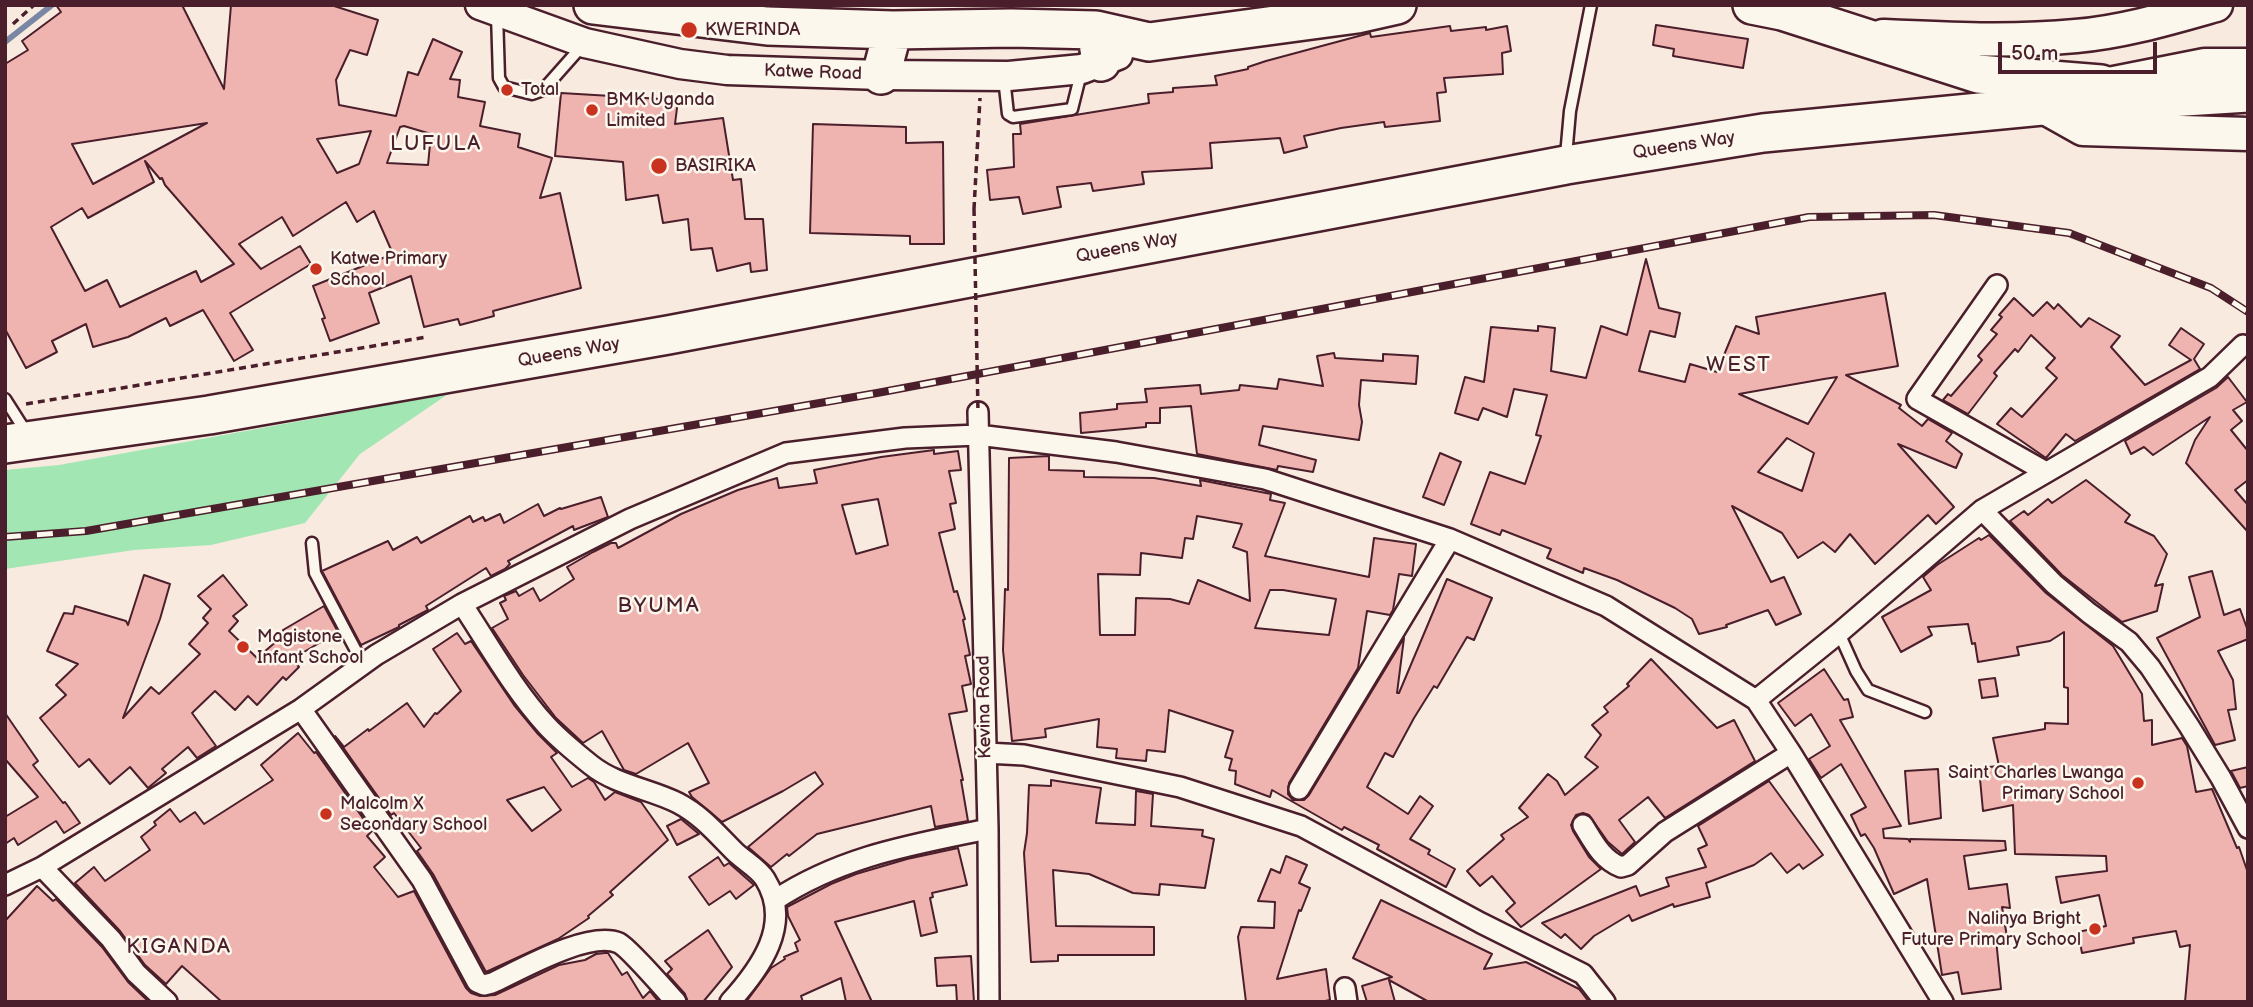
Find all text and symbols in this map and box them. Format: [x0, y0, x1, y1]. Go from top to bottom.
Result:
place label: KWERINDA [705, 19, 800, 41]
marker: KWERINDA [679, 20, 699, 40]
scale bar [2001, 28, 2160, 72]
text: 50 m [2011, 41, 2058, 66]
street label: Katwe Road [764, 60, 862, 86]
place label: Total [521, 79, 559, 101]
marker: Total [499, 82, 515, 98]
place label: BMK Uganda Limited [606, 89, 715, 132]
marker: BMK Uganda Limited [584, 102, 600, 118]
street label: Queens Way [1631, 127, 1737, 165]
district label: LUFULA [391, 132, 481, 158]
place label: BASIRIKA [675, 155, 756, 177]
marker: BASIRIKA [649, 156, 669, 176]
street label: Queens Way [1074, 228, 1180, 268]
place label: Katwe Primary School [330, 248, 447, 290]
marker: Katwe Primary School [308, 261, 324, 277]
street label: Queens Way [516, 333, 622, 373]
district label: WEST [1707, 353, 1771, 379]
district label: BYUMA [618, 594, 700, 620]
place label: Magistone Infant School [257, 626, 363, 668]
marker: Magistone Infant School [235, 639, 251, 655]
street label: Kevina Road [973, 655, 997, 759]
place label: Saint Charles Lwanga Primary School [1948, 762, 2124, 804]
marker: Saint Charles Lwanga Primary School [2130, 775, 2146, 791]
place label: Malcolm X Secondary School [340, 793, 487, 836]
marker: Malcolm X Secondary School [318, 806, 334, 822]
place label: Nalinya Bright Future Primary School [1901, 908, 2081, 950]
marker: Nalinya Bright Future Primary School [2087, 921, 2103, 937]
district label: KIGANDA [127, 935, 231, 961]

